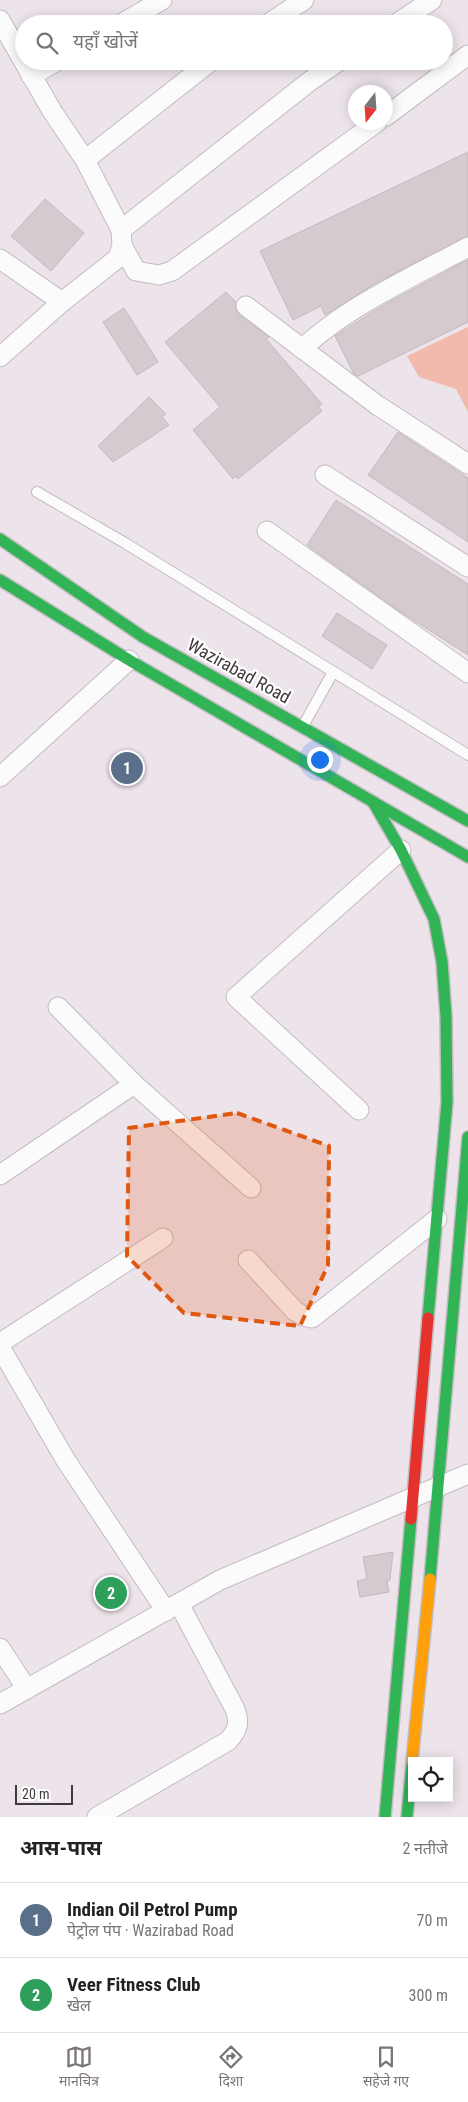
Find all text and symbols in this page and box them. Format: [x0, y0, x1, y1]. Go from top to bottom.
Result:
search box [15, 15, 453, 70]
icon: search [33, 29, 61, 57]
text: यहाँ खोजें [73, 30, 138, 53]
north arrow [348, 85, 393, 130]
street label: Wazirabad Road [184, 634, 294, 708]
your location [307, 747, 333, 773]
pin: 1 [111, 749, 143, 787]
pin: 2 [95, 1574, 127, 1612]
map controls [408, 1757, 453, 1802]
button: locate [408, 1757, 453, 1802]
scale bar [15, 1782, 72, 1805]
text: 20 m [22, 1786, 50, 1802]
text: आस-पास [20, 1836, 102, 1860]
text: 2 नतीजे [402, 1839, 448, 1858]
text: Indian Oil Petrol Pump [67, 1898, 238, 1921]
text: 1 [32, 1911, 40, 1930]
text: 70 m [416, 1911, 448, 1930]
text: पेट्रोल पंप · Wazirabad Road [67, 1921, 234, 1940]
text: Veer Fitness Club [67, 1973, 201, 1996]
text: 2 [32, 1986, 40, 2005]
text: 300 m [409, 1986, 448, 2005]
text: खेल [67, 1996, 91, 2015]
tab: मानचित्र [59, 2043, 99, 2092]
tab: दिशा [217, 2043, 245, 2092]
tab: सहेजे गए [363, 2043, 409, 2092]

